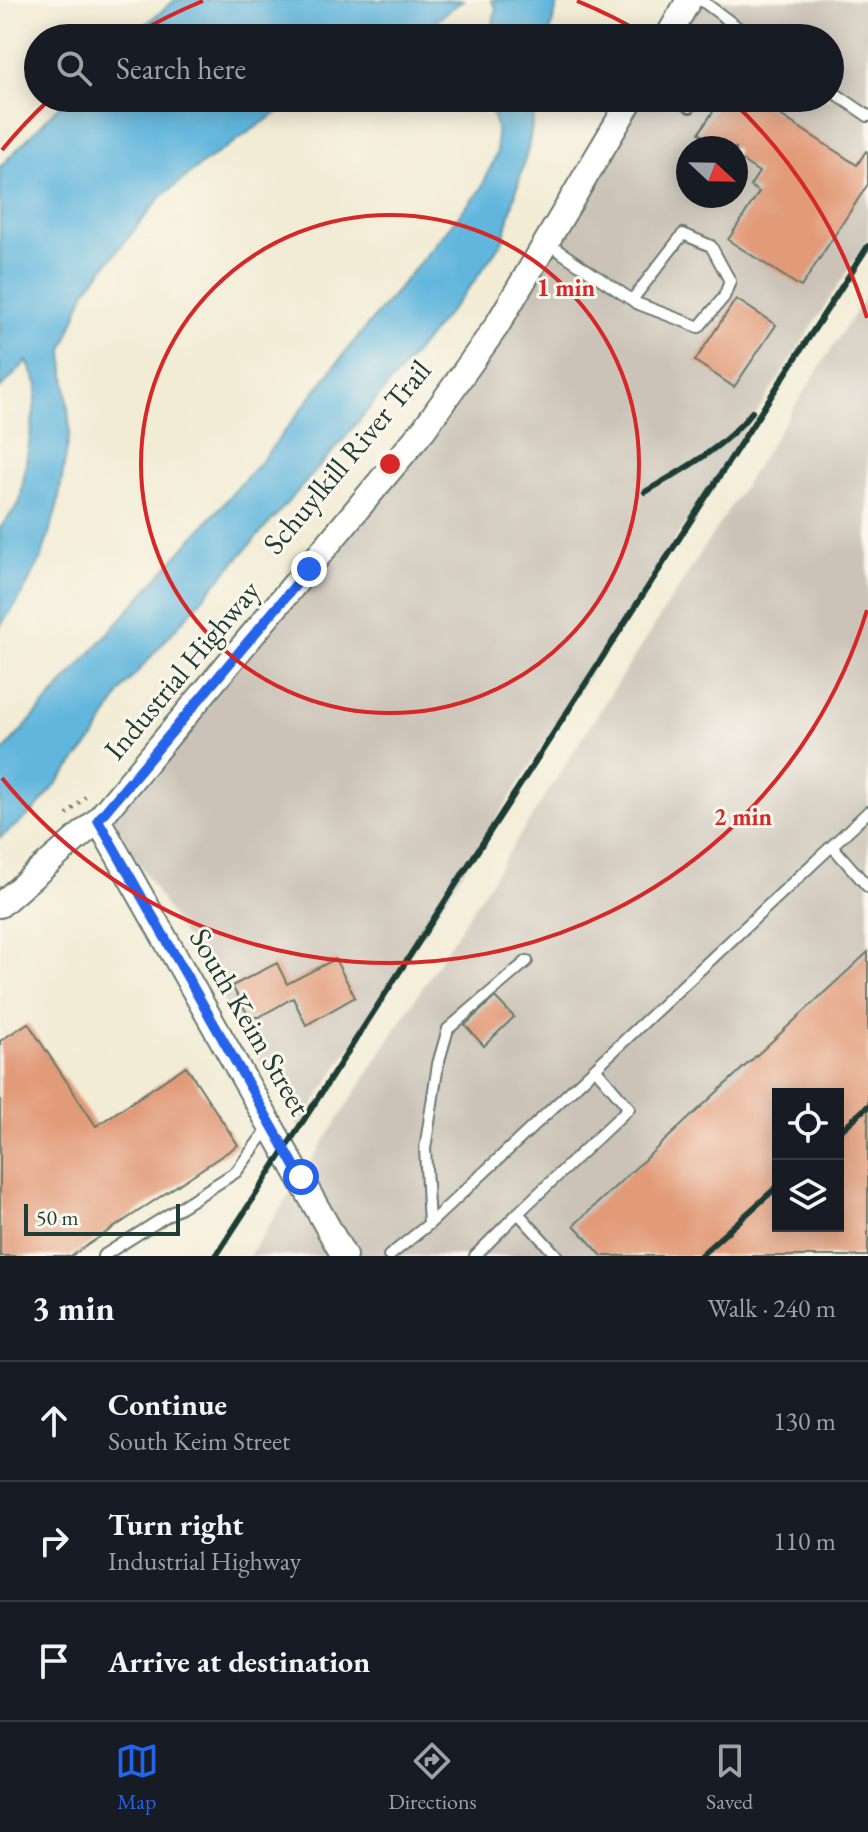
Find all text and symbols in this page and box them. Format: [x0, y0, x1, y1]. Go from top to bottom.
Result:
search box [24, 24, 844, 112]
icon: search [52, 46, 96, 90]
text: Search here [116, 49, 246, 88]
north arrow [676, 136, 748, 208]
text: 1 min [537, 272, 596, 303]
street label: Schuylkill River Trail [254, 351, 439, 562]
centre of rings [376, 450, 404, 478]
route end [291, 551, 327, 587]
street label: Industrial Highway [95, 571, 269, 768]
text: 2 min [714, 801, 773, 832]
street label: South Keim Street [181, 921, 320, 1123]
map controls [772, 1088, 844, 1232]
button: locate [772, 1088, 844, 1160]
route start [283, 1159, 319, 1195]
button: layers [772, 1160, 844, 1232]
scale bar [24, 1200, 180, 1236]
text: 50 m [36, 1203, 79, 1232]
text: 3 min [32, 1286, 115, 1330]
text: Walk · 240 m [708, 1291, 836, 1325]
text: Continue [108, 1385, 227, 1424]
icon: ahead [32, 1399, 76, 1443]
text: 130 m [773, 1404, 836, 1438]
text: South Keim Street [108, 1424, 290, 1458]
text: Turn right [108, 1505, 244, 1544]
icon: right [32, 1519, 76, 1563]
text: 110 m [773, 1524, 836, 1558]
text: Industrial Highway [108, 1544, 301, 1578]
icon: arrive [32, 1639, 76, 1683]
text: Arrive at destination [108, 1642, 370, 1681]
tab: Map [115, 1739, 159, 1816]
tab: Directions [388, 1739, 477, 1816]
tab: Saved [706, 1739, 753, 1816]

